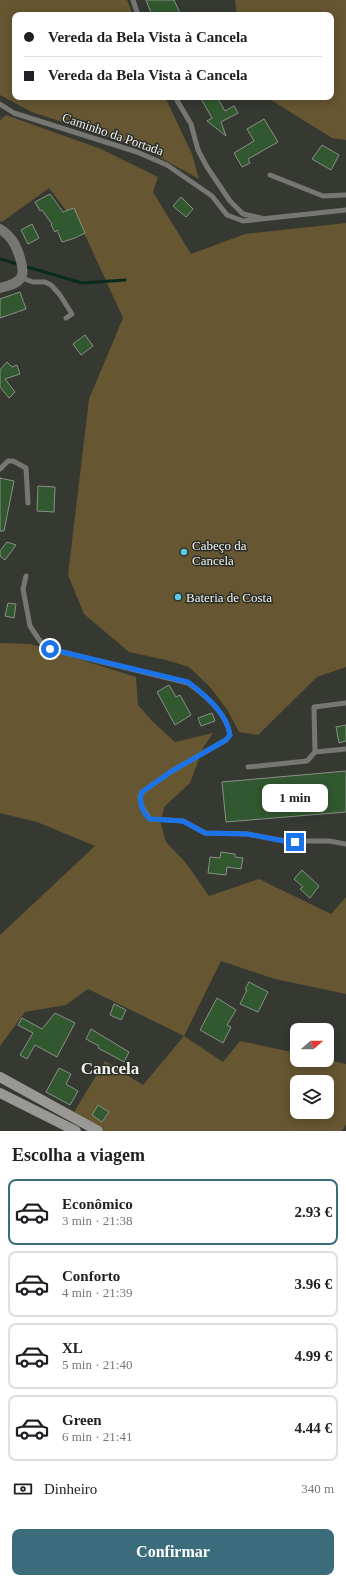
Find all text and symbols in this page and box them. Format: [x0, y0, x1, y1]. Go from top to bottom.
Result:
text: Vereda da Bela Vista à Cancela [48, 29, 248, 45]
text: Vereda da Bela Vista à Cancela [48, 67, 248, 83]
street label: Caminho da Portada [60, 110, 166, 158]
place label: Cabeço da Cancela [192, 538, 247, 568]
marker: Cabeço da Cancela [179, 547, 189, 557]
place label: Bateria de Costa [186, 590, 272, 605]
marker: Bateria de Costa [173, 592, 183, 602]
route start [41, 640, 59, 658]
callout: 1 min [262, 784, 328, 812]
text: 1 min [279, 790, 311, 805]
route end [286, 833, 304, 851]
north arrow [290, 1023, 334, 1067]
map controls [290, 1023, 334, 1119]
district label: Cancela [81, 1059, 140, 1078]
button: layers [290, 1075, 334, 1119]
text: Escolha a viagem [12, 1145, 145, 1165]
icon: car [14, 1194, 50, 1230]
text: Econômico [62, 1196, 133, 1212]
text: 2.93 € [295, 1204, 332, 1220]
text: 3 min · 21:38 [62, 1213, 132, 1228]
icon: car [14, 1266, 50, 1302]
text: Conforto [62, 1268, 120, 1284]
text: 3.96 € [295, 1276, 332, 1292]
text: 4 min · 21:39 [62, 1285, 132, 1300]
icon: car [14, 1338, 50, 1374]
text: XL [62, 1340, 83, 1356]
text: 4.99 € [295, 1348, 332, 1364]
text: 5 min · 21:40 [62, 1357, 132, 1372]
icon: car [14, 1410, 50, 1446]
text: Green [62, 1412, 102, 1428]
text: 4.44 € [295, 1420, 332, 1436]
text: 6 min · 21:41 [62, 1429, 132, 1444]
icon: cash [12, 1478, 34, 1500]
text: Dinheiro [44, 1481, 97, 1497]
text: 340 m [301, 1481, 334, 1496]
button: Confirmar [12, 1529, 334, 1575]

